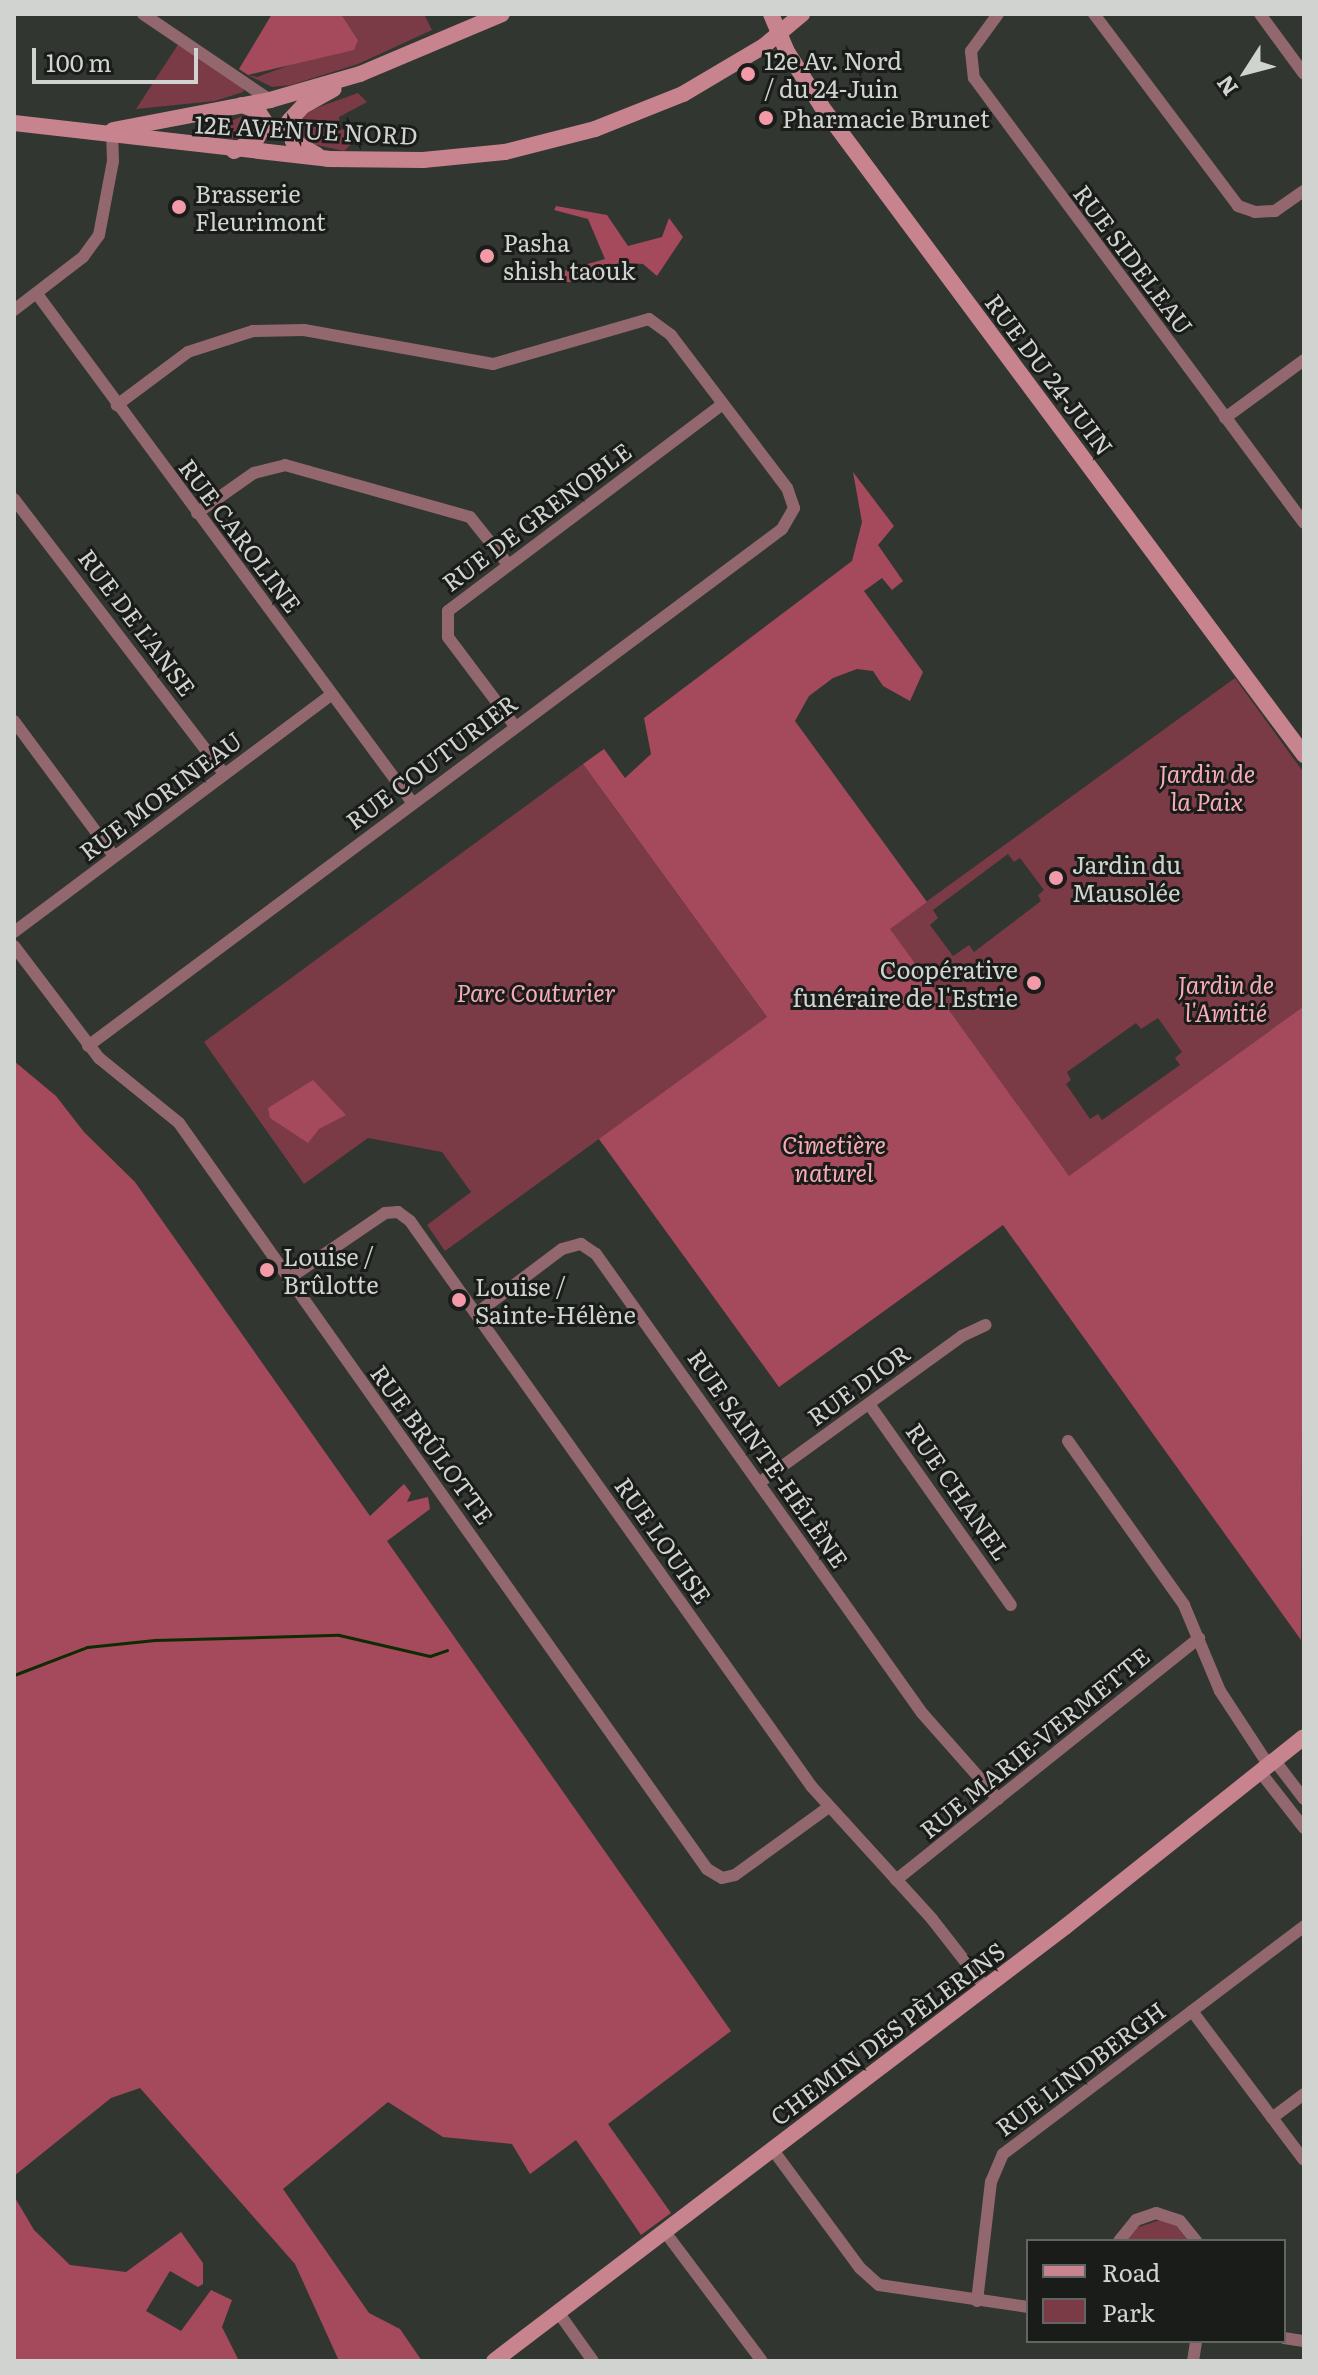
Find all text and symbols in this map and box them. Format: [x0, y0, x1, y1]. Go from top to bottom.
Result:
scale bar [36, 32, 202, 82]
north arrow [1206, 32, 1286, 112]
text: 100 m [46, 44, 112, 79]
place label: 12e Av. Nord / du 24-Juin [764, 46, 902, 102]
marker: 12e Av. Nord / du 24-Juin [739, 65, 757, 83]
text: N [1207, 69, 1245, 104]
place label: Pharmacie Brunet [782, 104, 990, 132]
street label: 12E AVENUE NORD [194, 109, 418, 149]
marker: Pharmacie Brunet [757, 109, 775, 127]
place label: Brasserie Fleurimont [195, 179, 326, 235]
street label: RUE SIDELEAU [1069, 179, 1199, 339]
marker: Brasserie Fleurimont [170, 198, 188, 216]
place label: Pasha shish taouk [503, 228, 635, 284]
marker: Pasha shish taouk [478, 247, 496, 265]
street label: RUE DU 24-JUIN [980, 288, 1120, 460]
street label: RUE DE GRENOBLE [436, 436, 636, 596]
street label: RUE CAROLINE [174, 453, 308, 617]
street label: RUE DE L'ANSE [73, 543, 203, 701]
street label: RUE COUTURIER [340, 687, 522, 835]
street label: RUE MORINEAU [73, 725, 247, 865]
park label: Jardin de la Paix [1159, 759, 1255, 815]
place label: Jardin du Mausolée [1072, 850, 1181, 906]
marker: Jardin du Mausolée [1047, 869, 1065, 887]
place label: Coopérative funéraire de l'Estrie [793, 955, 1018, 1011]
park label: Jardin de l'Amitié [1178, 970, 1274, 1026]
marker: Coopérative funéraire de l'Estrie [1025, 974, 1043, 992]
park label: Parc Couturier [456, 978, 616, 1006]
park label: Cimetière naturel [782, 1130, 886, 1186]
place label: Louise / Brûlotte [283, 1242, 379, 1298]
marker: Louise / Brûlotte [258, 1261, 276, 1279]
place label: Louise / Sainte-Hélène [475, 1272, 636, 1328]
marker: Louise / Sainte-Hélène [450, 1291, 468, 1309]
street label: RUE DIOR [801, 1337, 915, 1431]
street label: RUE SAINTE-HÉLÈNE [683, 1343, 855, 1573]
street label: RUE BRÛLOTTE [366, 1359, 500, 1529]
street label: RUE CHANEL [901, 1417, 1017, 1565]
street label: RUE LOUISE [610, 1471, 718, 1609]
street label: RUE MARIE-VERMETTE [914, 1641, 1154, 1843]
street label: CHEMIN DES PÈLERINS [764, 1936, 1010, 2130]
street label: RUE LINDBERGH [990, 1995, 1170, 2141]
legend [1026, 2239, 1286, 2343]
text: Road [1102, 2254, 1160, 2289]
text: Park [1102, 2294, 1155, 2329]

